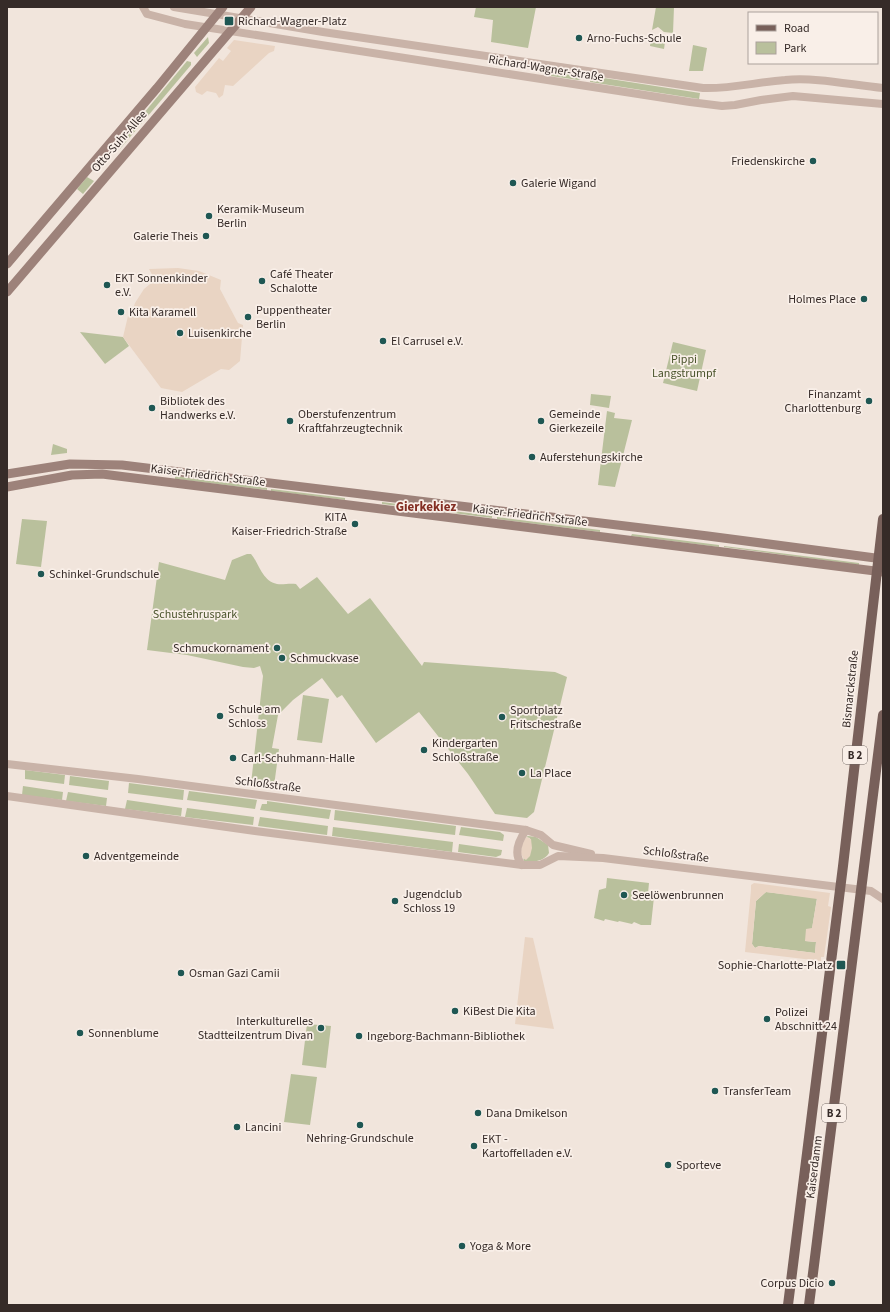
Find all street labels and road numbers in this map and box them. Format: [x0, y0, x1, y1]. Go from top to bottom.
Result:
street label: Richard-Wagner-Straße [487, 51, 605, 86]
street label: Otto-Suhr-Allee [88, 107, 151, 176]
street label: Kaiser-Friedrich-Straße [150, 460, 266, 491]
street label: Kaiser-Friedrich-Straße [472, 500, 588, 531]
street label: Bismarckstraße [838, 649, 863, 729]
road number: B 2 [843, 746, 867, 764]
street label: Schloßstraße [234, 772, 302, 797]
street label: Schloßstraße [642, 842, 710, 867]
road number: B 2 [822, 1104, 846, 1122]
street label: Kaiserdamm [802, 1134, 827, 1200]

